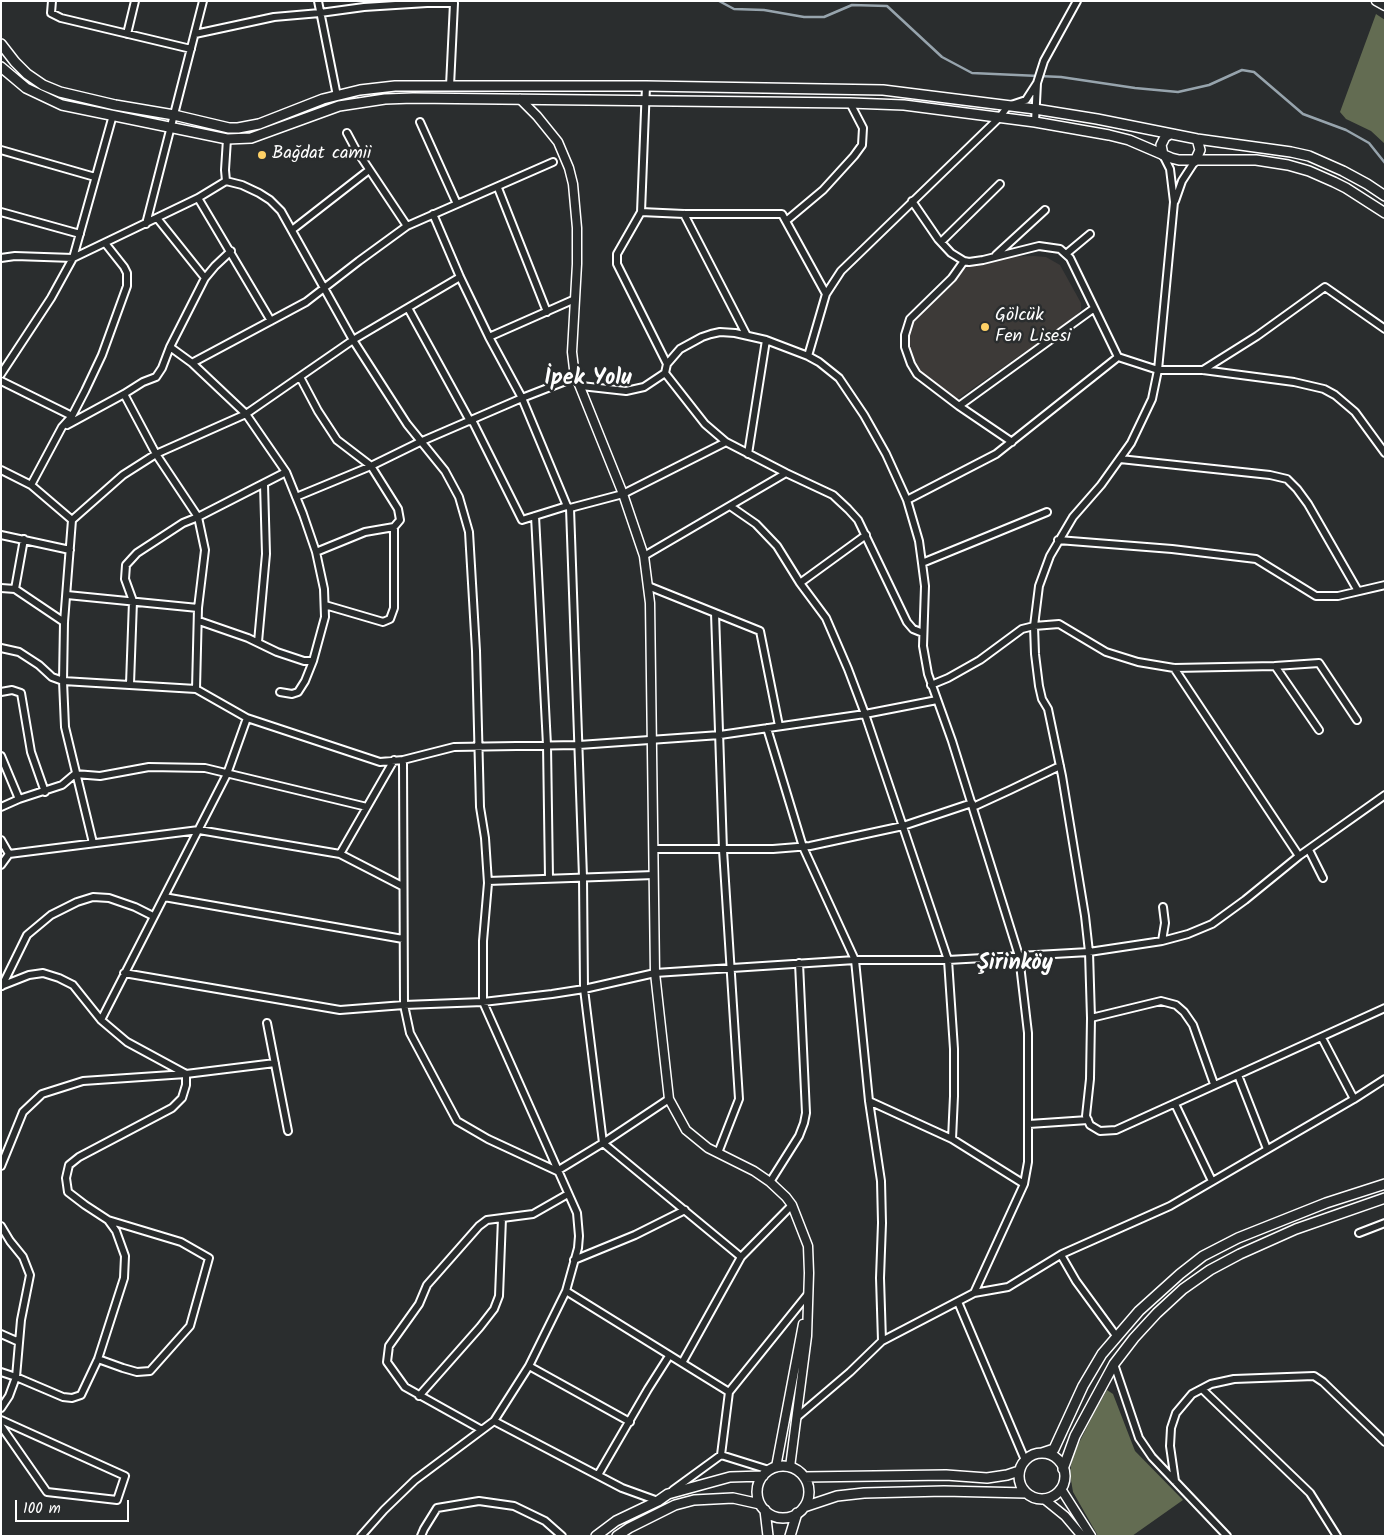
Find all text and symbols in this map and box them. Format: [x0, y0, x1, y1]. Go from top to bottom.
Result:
place label: Bağdat camii [272, 144, 371, 166]
marker: Bağdat camii [256, 149, 268, 161]
place label: Gölcük Fen Lisesi [995, 306, 1071, 348]
marker: Gölcük Fen Lisesi [979, 321, 991, 333]
district label: İpek Yolu [544, 367, 632, 393]
district label: Şirinköy [977, 952, 1053, 978]
scale bar [18, 1490, 131, 1522]
text: 100 m [23, 1497, 61, 1521]

